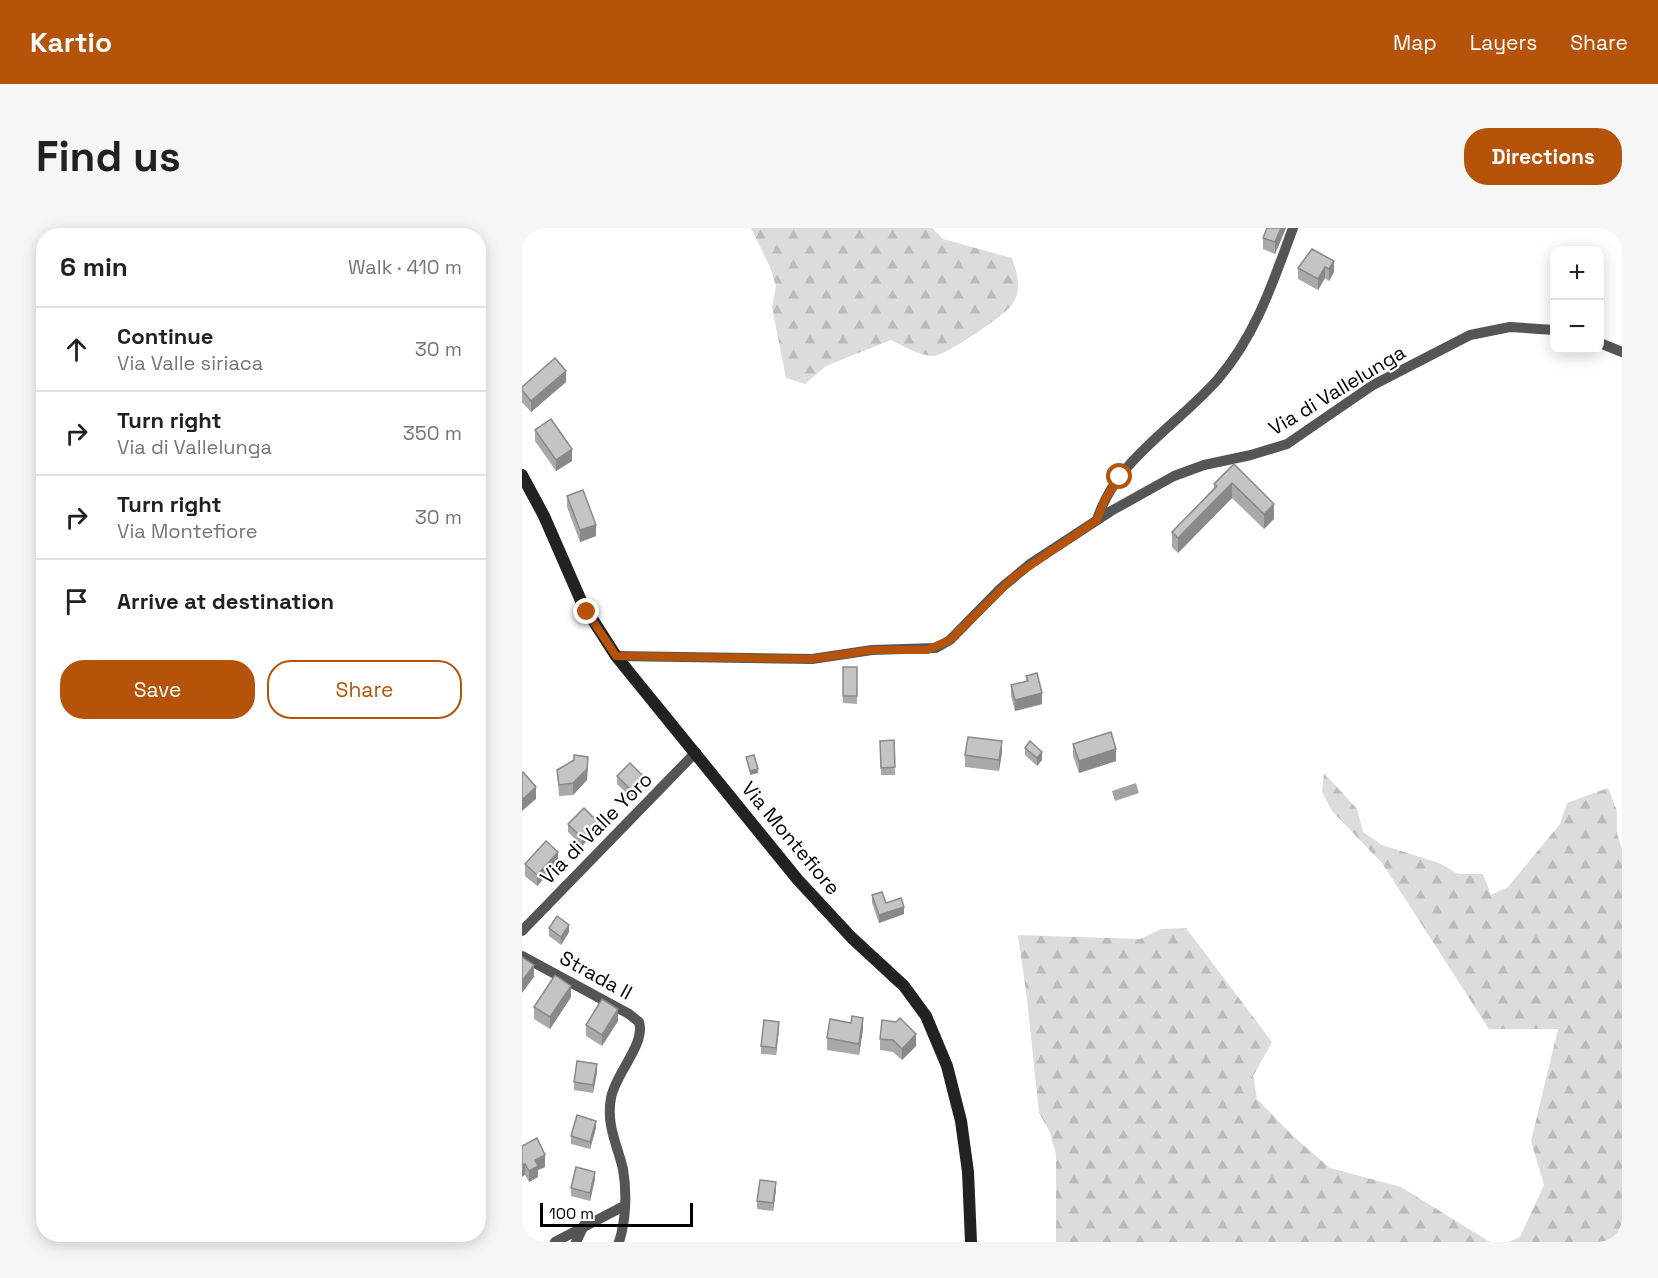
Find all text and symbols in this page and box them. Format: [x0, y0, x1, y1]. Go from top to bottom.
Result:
text: Kartio [30, 24, 112, 60]
text: Map [1393, 29, 1437, 56]
text: Layers [1470, 29, 1537, 56]
text: Share [1570, 29, 1628, 56]
button: Directions [1464, 128, 1622, 185]
text: Find us [36, 130, 181, 183]
map controls [1550, 246, 1604, 354]
button: + [1550, 246, 1604, 300]
text: 6 min [60, 250, 128, 284]
text: Walk · 410 m [348, 254, 462, 280]
button: − [1550, 300, 1604, 354]
text: Continue [117, 322, 213, 350]
icon: ahead [60, 333, 93, 366]
text: 30 m [415, 336, 462, 362]
street label: Via di Vallelunga [1264, 339, 1410, 441]
text: Via Valle siriaca [117, 350, 263, 376]
text: Turn right [117, 406, 222, 434]
icon: right [60, 417, 93, 450]
text: 350 m [403, 420, 462, 446]
text: Via di Vallelunga [117, 434, 272, 460]
route start [1106, 463, 1132, 489]
text: Turn right [117, 490, 222, 518]
icon: right [60, 501, 93, 534]
text: 30 m [415, 504, 462, 530]
text: Via Montefiore [117, 518, 258, 544]
icon: arrive [60, 585, 93, 618]
text: Arrive at destination [117, 587, 334, 615]
route end [573, 598, 599, 624]
button: Save [60, 660, 255, 719]
button: Share [267, 660, 462, 719]
street label: Via di Valle Yoro [534, 766, 658, 890]
street label: Via Montefiore [736, 776, 846, 900]
street label: Strada II [555, 944, 637, 1006]
scale bar [540, 1200, 693, 1228]
text: 100 m [549, 1203, 594, 1224]

